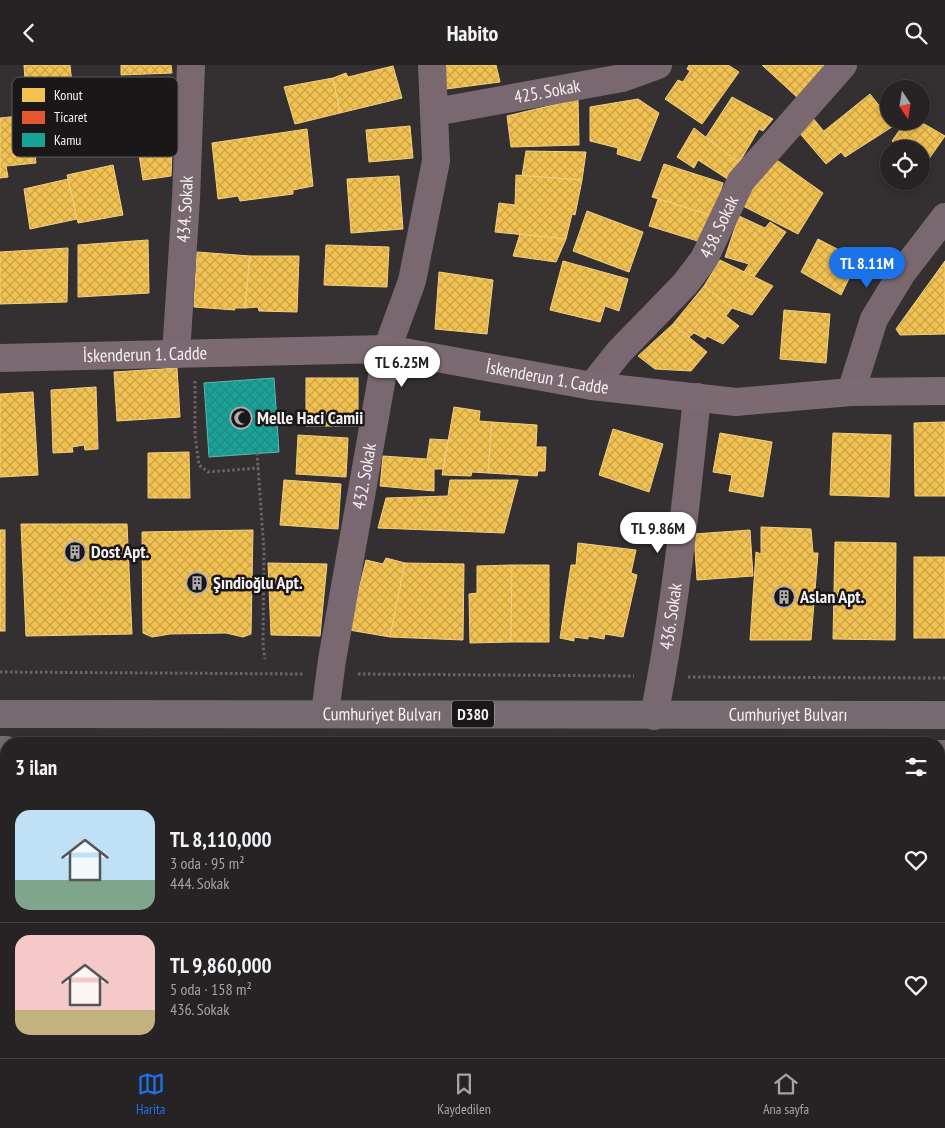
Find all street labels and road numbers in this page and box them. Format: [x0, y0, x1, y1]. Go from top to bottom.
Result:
street label: 425. Sokak [512, 74, 582, 108]
street label: 434. Sokak [171, 175, 198, 243]
street label: 438. Sokak [694, 192, 743, 262]
street label: İskenderun 1. Cadde [83, 341, 207, 367]
street label: İskenderun 1. Cadde [484, 355, 610, 399]
street label: 432. Sokak [347, 441, 381, 511]
street label: 436. Sokak [654, 582, 687, 651]
road number: D380 [452, 701, 494, 727]
street label: Cumhuriyet Bulvarı [323, 702, 441, 725]
street label: Cumhuriyet Bulvarı [729, 703, 847, 726]

